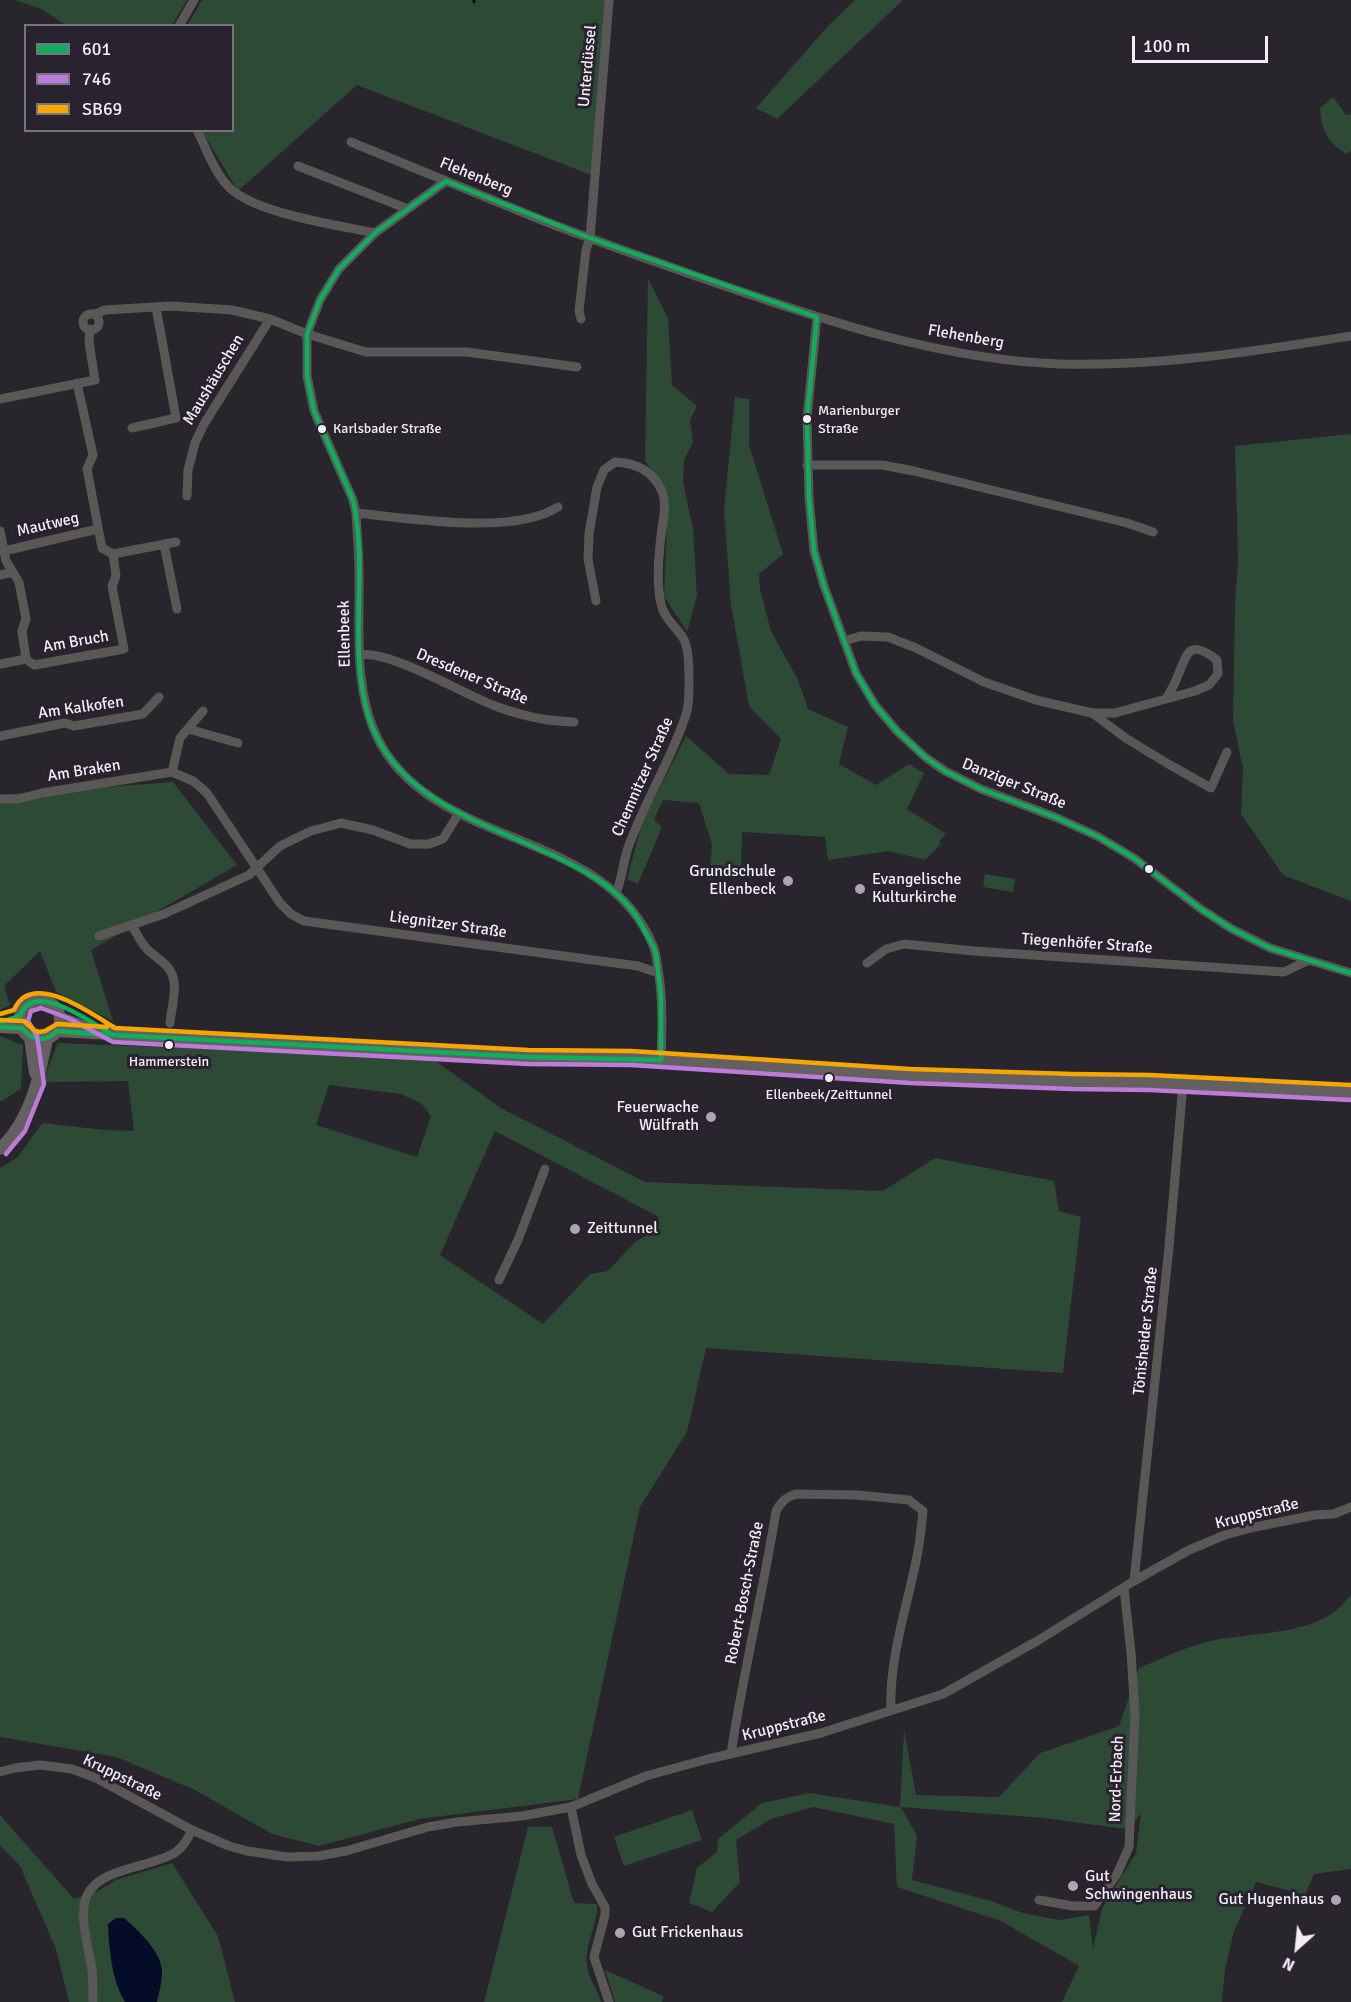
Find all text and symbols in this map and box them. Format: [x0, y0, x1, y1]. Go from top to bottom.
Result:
legend [24, 24, 234, 132]
street label: Unterdüssel [575, 24, 601, 108]
scale bar [1135, 24, 1272, 62]
text: 100 m [1143, 35, 1190, 57]
text: 601 [82, 38, 111, 60]
text: 746 [82, 68, 111, 90]
text: SB69 [82, 98, 122, 120]
street label: Flehenberg [437, 154, 515, 200]
street label: Flehenberg [926, 321, 1006, 353]
street label: Maushäuschen [179, 331, 249, 429]
place label: Marienburger Straße [818, 403, 900, 436]
marker: Marienburger Straße [801, 413, 813, 425]
place label: Karlsbader Straße [333, 421, 442, 437]
marker: Karlsbader Straße [316, 423, 328, 435]
street label: Mautweg [15, 509, 81, 541]
street label: Ellenbeek [335, 600, 355, 668]
street label: Am Bruch [42, 627, 110, 657]
street label: Dresdener Straße [413, 645, 531, 709]
street label: Am Kalkofen [37, 692, 125, 724]
street label: Chemnitzer Straße [608, 714, 678, 840]
street label: Danziger Straße [959, 754, 1069, 814]
street label: Am Braken [46, 756, 122, 786]
place label: Grundschule Ellenbeck [689, 862, 776, 900]
unlabelled marker [1143, 863, 1155, 875]
place label: Evangelische Kulturkirche [872, 870, 962, 908]
marker: Grundschule Ellenbeck [781, 874, 795, 888]
marker: Evangelische Kulturkirche [853, 882, 867, 896]
street label: Liegnitzer Straße [388, 907, 508, 943]
street label: Tiegenhöfer Straße [1021, 930, 1153, 958]
marker: Hammerstein [163, 1039, 175, 1051]
place label: Hammerstein [129, 1054, 209, 1070]
marker: Ellenbeek/Zeittunnel [823, 1072, 835, 1084]
place label: Ellenbeek/Zeittunnel [766, 1087, 892, 1103]
place label: Feuerwache Wülfrath [616, 1098, 699, 1136]
marker: Feuerwache Wülfrath [704, 1110, 718, 1124]
place label: Zeittunnel [587, 1219, 658, 1239]
marker: Zeittunnel [568, 1222, 582, 1236]
street label: Tönisheider Straße [1130, 1266, 1162, 1396]
street label: Kruppstraße [1213, 1494, 1301, 1534]
street label: Robert-Bosch-Straße [722, 1520, 768, 1666]
street label: Kruppstraße [740, 1706, 828, 1746]
street label: Nord-Erbach [1106, 1735, 1128, 1823]
street label: Kruppstraße [79, 1751, 165, 1805]
place label: Gut Schwingenhaus [1085, 1867, 1192, 1905]
marker: Gut Schwingenhaus [1066, 1879, 1080, 1893]
place label: Gut Hugenhaus [1219, 1890, 1324, 1910]
marker: Gut Hugenhaus [1329, 1893, 1343, 1907]
north arrow [1267, 1918, 1327, 1978]
place label: Gut Frickenhaus [632, 1923, 743, 1943]
marker: Gut Frickenhaus [613, 1926, 627, 1940]
text: N [1279, 1953, 1298, 1975]

